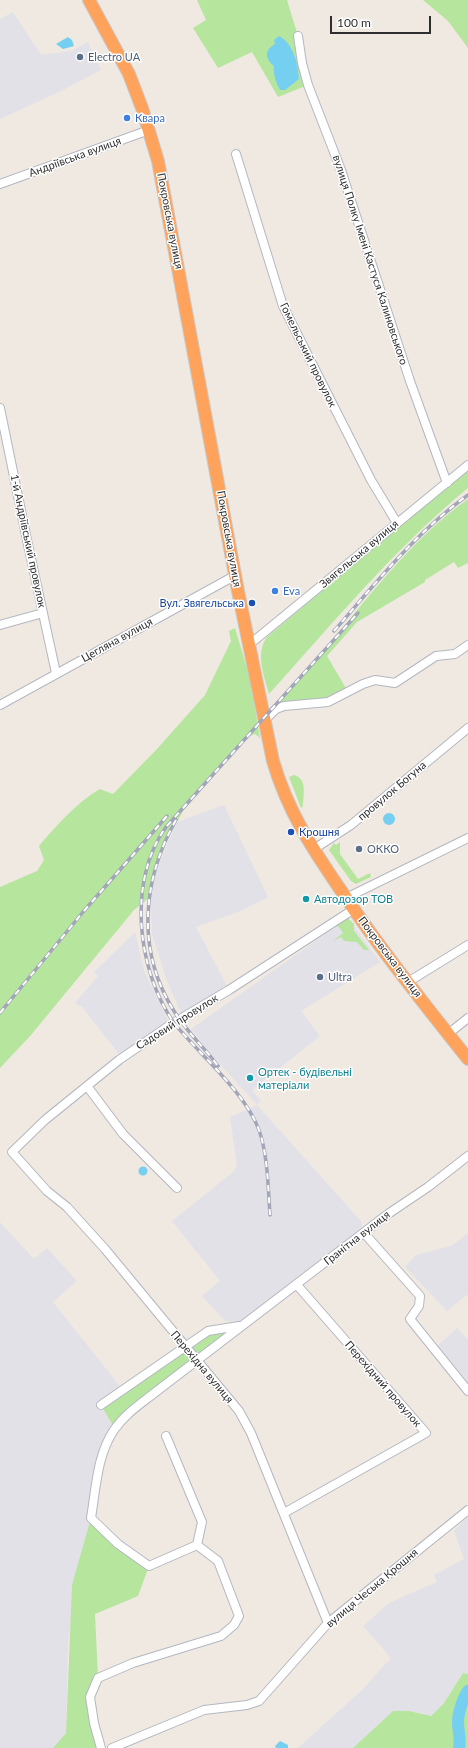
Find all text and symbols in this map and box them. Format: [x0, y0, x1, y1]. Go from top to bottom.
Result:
scale bar [332, 8, 433, 34]
text: 100 m [337, 15, 371, 30]
place label: Electro UA [88, 50, 140, 64]
marker: Electro UA [75, 52, 85, 62]
place label: Квара [135, 111, 165, 125]
marker: Квара [122, 113, 132, 123]
street label: Андріївська вулиця [27, 134, 123, 180]
street label: вулиця Полку Імені Кастуся Калиновського [330, 153, 410, 367]
street label: Покровська вулиця [154, 172, 186, 270]
street label: Гомельський провулок [277, 301, 339, 409]
street label: 1-й Андріївський провулок [7, 473, 49, 609]
street label: Покровська вулиця [214, 490, 244, 588]
street label: Звягельська вулиця [317, 517, 401, 591]
place label: Eva [283, 584, 300, 598]
marker: Eva [270, 586, 280, 596]
place label: Вул. Звягельська [159, 596, 244, 610]
marker: Вул. Звягельська [247, 598, 257, 608]
street label: Цегляна вулиця [79, 615, 155, 665]
street label: провулок Богуна [355, 759, 429, 823]
place label: Крошня [299, 825, 339, 839]
marker: Крошня [286, 827, 296, 837]
place label: ОККО [367, 842, 399, 856]
marker: ОККО [354, 844, 364, 854]
place label: Автодозор ТОВ [314, 892, 393, 906]
marker: Автодозор ТОВ [301, 894, 311, 904]
street label: Покровська вулиця [355, 914, 425, 1000]
place label: Ultra [328, 970, 352, 984]
marker: Ultra [315, 972, 325, 982]
street label: Садовий провулок [134, 991, 220, 1053]
place label: Ортек - будівельні матеріали [258, 1065, 352, 1091]
marker: Ортек - будівельні матеріали [245, 1073, 255, 1083]
street label: Гранітна вулиця [321, 1208, 393, 1268]
street label: Перехідна вулиця [168, 1328, 236, 1406]
street label: Перехідний провулок [342, 1338, 424, 1430]
street label: вулиця Чеська Крошня [323, 1546, 421, 1630]

